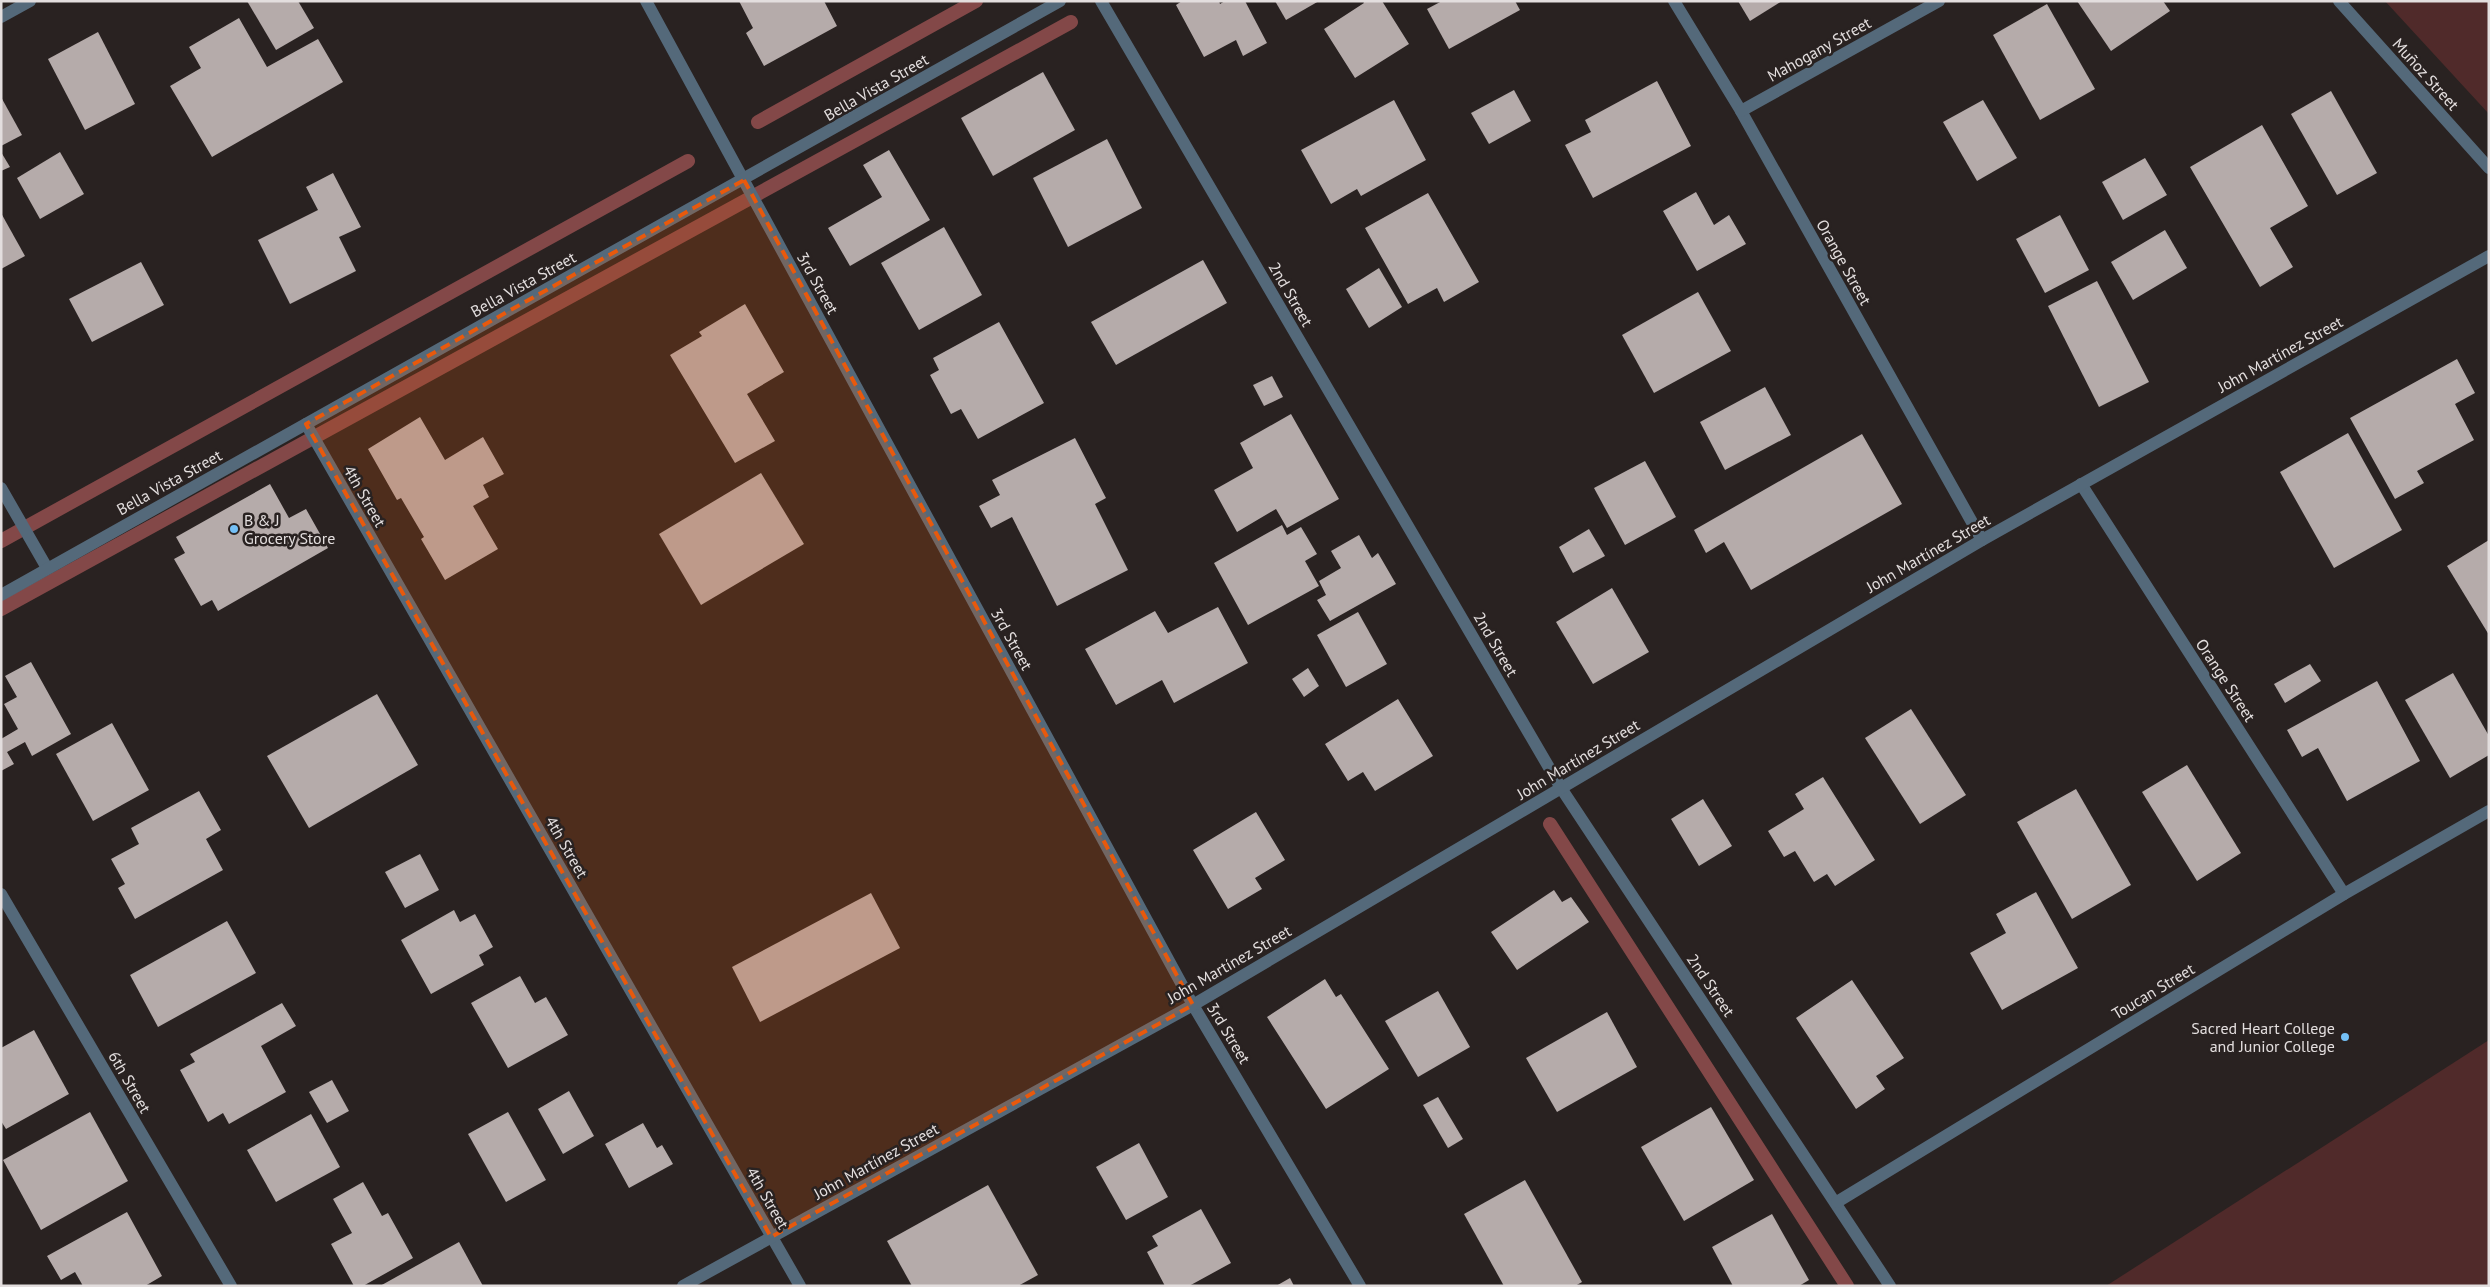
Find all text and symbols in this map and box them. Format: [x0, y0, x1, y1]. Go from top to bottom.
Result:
street label: Mahogany Street [1764, 12, 1875, 86]
street label: Muñoz Street [2388, 34, 2464, 115]
street label: Bella Vista Street [820, 49, 932, 125]
street label: Orange Street [1812, 216, 1876, 309]
street label: Bella Vista Street [467, 247, 580, 321]
street label: 3rd Street [793, 248, 843, 318]
street label: 2nd Street [1265, 258, 1318, 330]
street label: John Martínez Street [2213, 311, 2346, 397]
street label: Bella Vista Street [113, 445, 226, 519]
street label: 4th Street [339, 462, 391, 531]
street label: John Martínez Street [1862, 509, 1994, 597]
place label: B & J Grocery Store [244, 510, 335, 548]
marker: B & J Grocery Store [228, 523, 240, 535]
street label: 3rd Street [987, 604, 1037, 674]
street label: 2nd Street [1470, 608, 1523, 680]
street label: Orange Street [2192, 635, 2261, 726]
street label: John Martínez Street [1512, 714, 1644, 804]
street label: 4th Street [541, 813, 593, 882]
street label: John Martínez Street [1163, 920, 1295, 1008]
street label: 2nd Street [1683, 950, 1740, 1021]
street label: Toucan Street [2108, 958, 2199, 1024]
street label: 3rd Street [1203, 999, 1255, 1068]
place label: Sacred Heart College and Junior College [2191, 1018, 2335, 1056]
marker: Sacred Heart College and Junior College [2339, 1031, 2351, 1043]
street label: 6th Street [104, 1048, 156, 1117]
street label: John Martínez Street [809, 1118, 942, 1204]
street label: 4th Street [742, 1164, 794, 1233]

